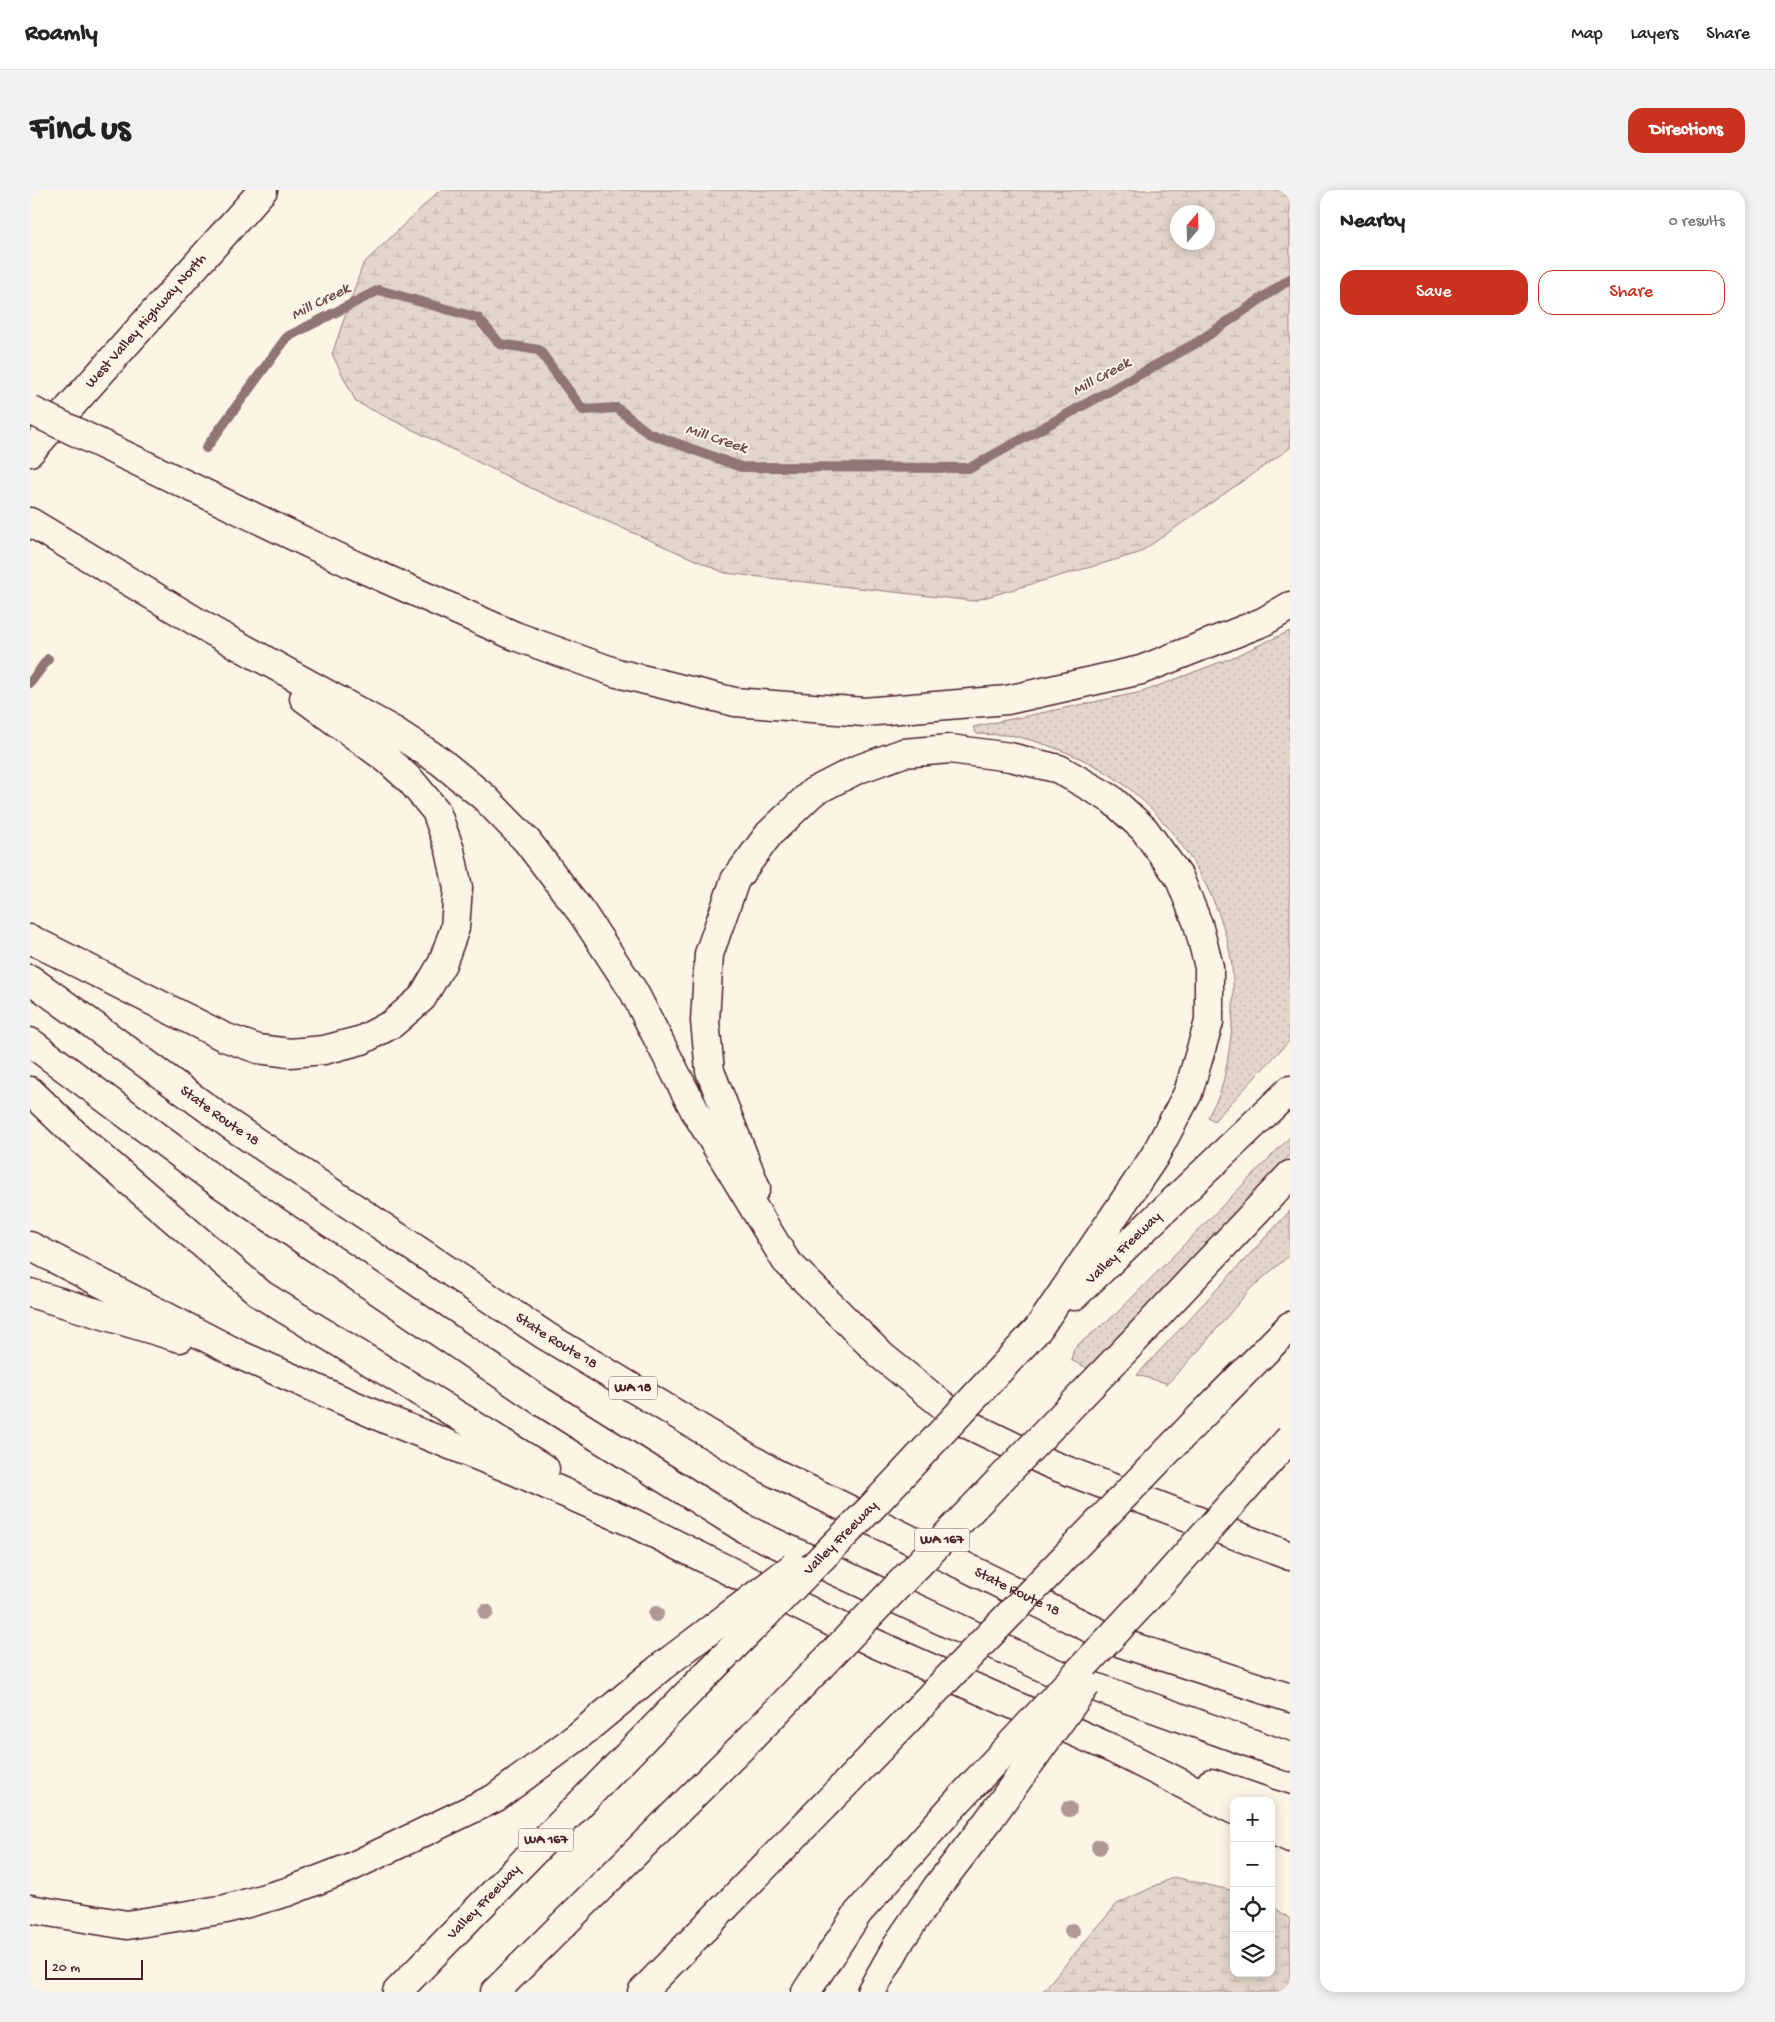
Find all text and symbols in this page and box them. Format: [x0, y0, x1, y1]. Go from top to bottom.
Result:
text: Roamly [25, 20, 98, 49]
text: Map [1571, 24, 1603, 45]
text: Layers [1631, 24, 1678, 45]
text: Share [1706, 24, 1750, 45]
button: Directions [1628, 108, 1745, 153]
text: Find us [30, 110, 130, 151]
north arrow [1170, 205, 1215, 250]
text: Nearby [1340, 210, 1405, 235]
text: 0 results [1669, 213, 1725, 232]
street label: West Valley Highway North [82, 250, 211, 392]
button: Save [1340, 270, 1528, 315]
button: Share [1538, 270, 1725, 315]
water label: Mill Creek [288, 279, 355, 326]
water label: Mill Creek [1070, 353, 1136, 402]
water label: Mill Creek [683, 421, 751, 459]
street label: State Route 18 [176, 1082, 263, 1151]
street label: Valley Freeway [1082, 1208, 1166, 1289]
street label: State Route 18 [512, 1309, 600, 1374]
road number: WA 18 [609, 1376, 657, 1400]
street label: Valley Freeway [799, 1497, 882, 1580]
road number: WA 167 [914, 1528, 970, 1552]
street label: State Route 18 [971, 1563, 1063, 1621]
map controls [1230, 1797, 1275, 1977]
button: + [1230, 1797, 1275, 1842]
road number: WA 167 [518, 1828, 574, 1852]
button: − [1230, 1842, 1275, 1887]
street label: Valley Freeway [443, 1861, 525, 1944]
button: locate [1230, 1887, 1275, 1932]
button: layers [1230, 1932, 1275, 1977]
scale bar [45, 1957, 142, 1980]
text: 20 m [52, 1960, 80, 1977]

